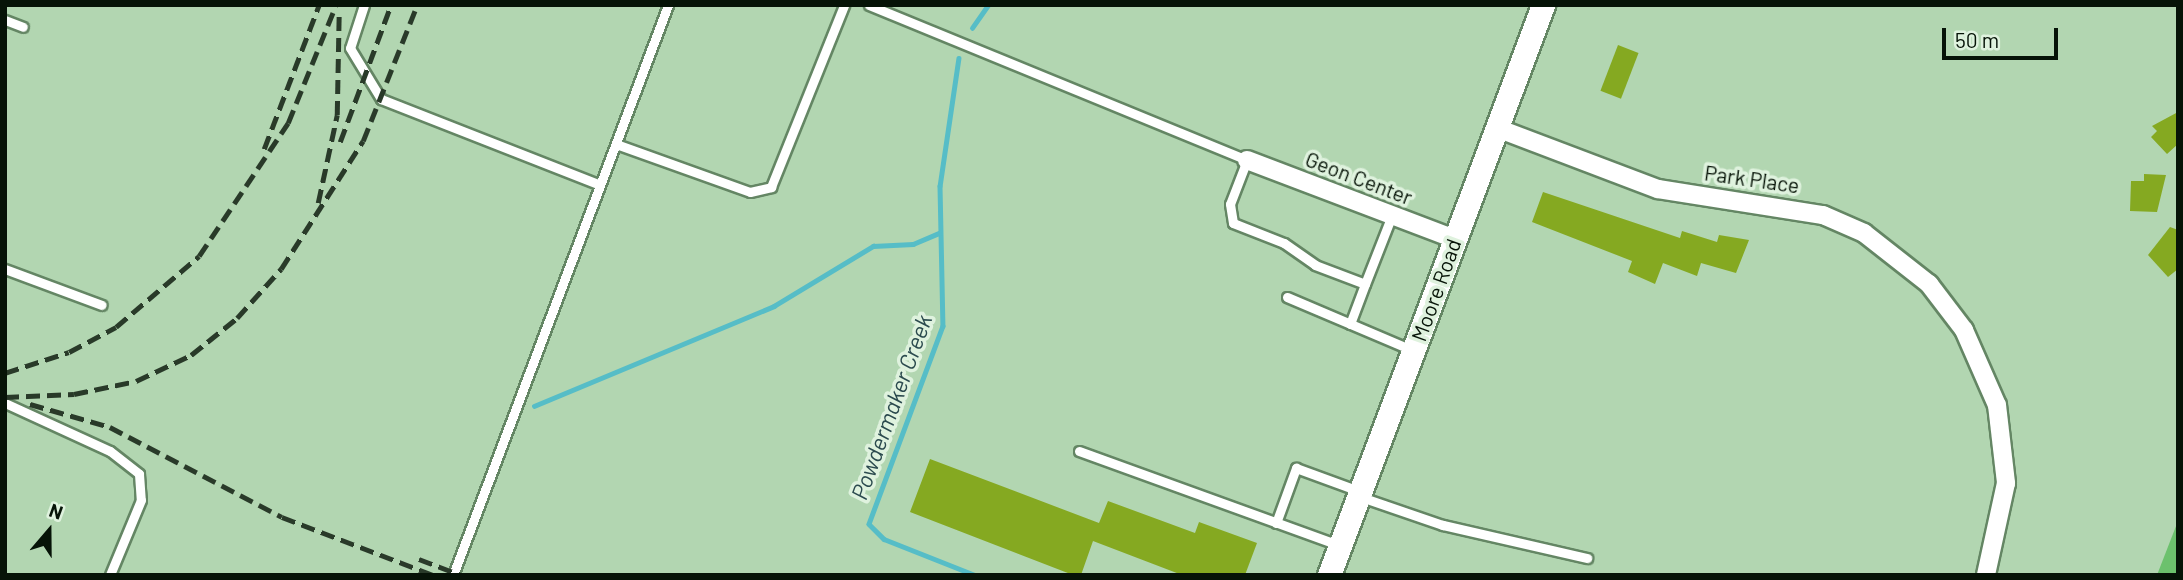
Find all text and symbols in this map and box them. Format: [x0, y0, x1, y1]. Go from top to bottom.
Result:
scale bar [1945, 14, 2060, 58]
text: 50 m [1955, 27, 1999, 52]
street label: Geon Center [1302, 146, 1416, 210]
street label: Park Place [1703, 160, 1801, 198]
street label: Moore Road [1406, 235, 1466, 345]
water label: Powdermaker Creek [845, 311, 937, 503]
north arrow [14, 496, 84, 566]
text: N [46, 498, 66, 524]

